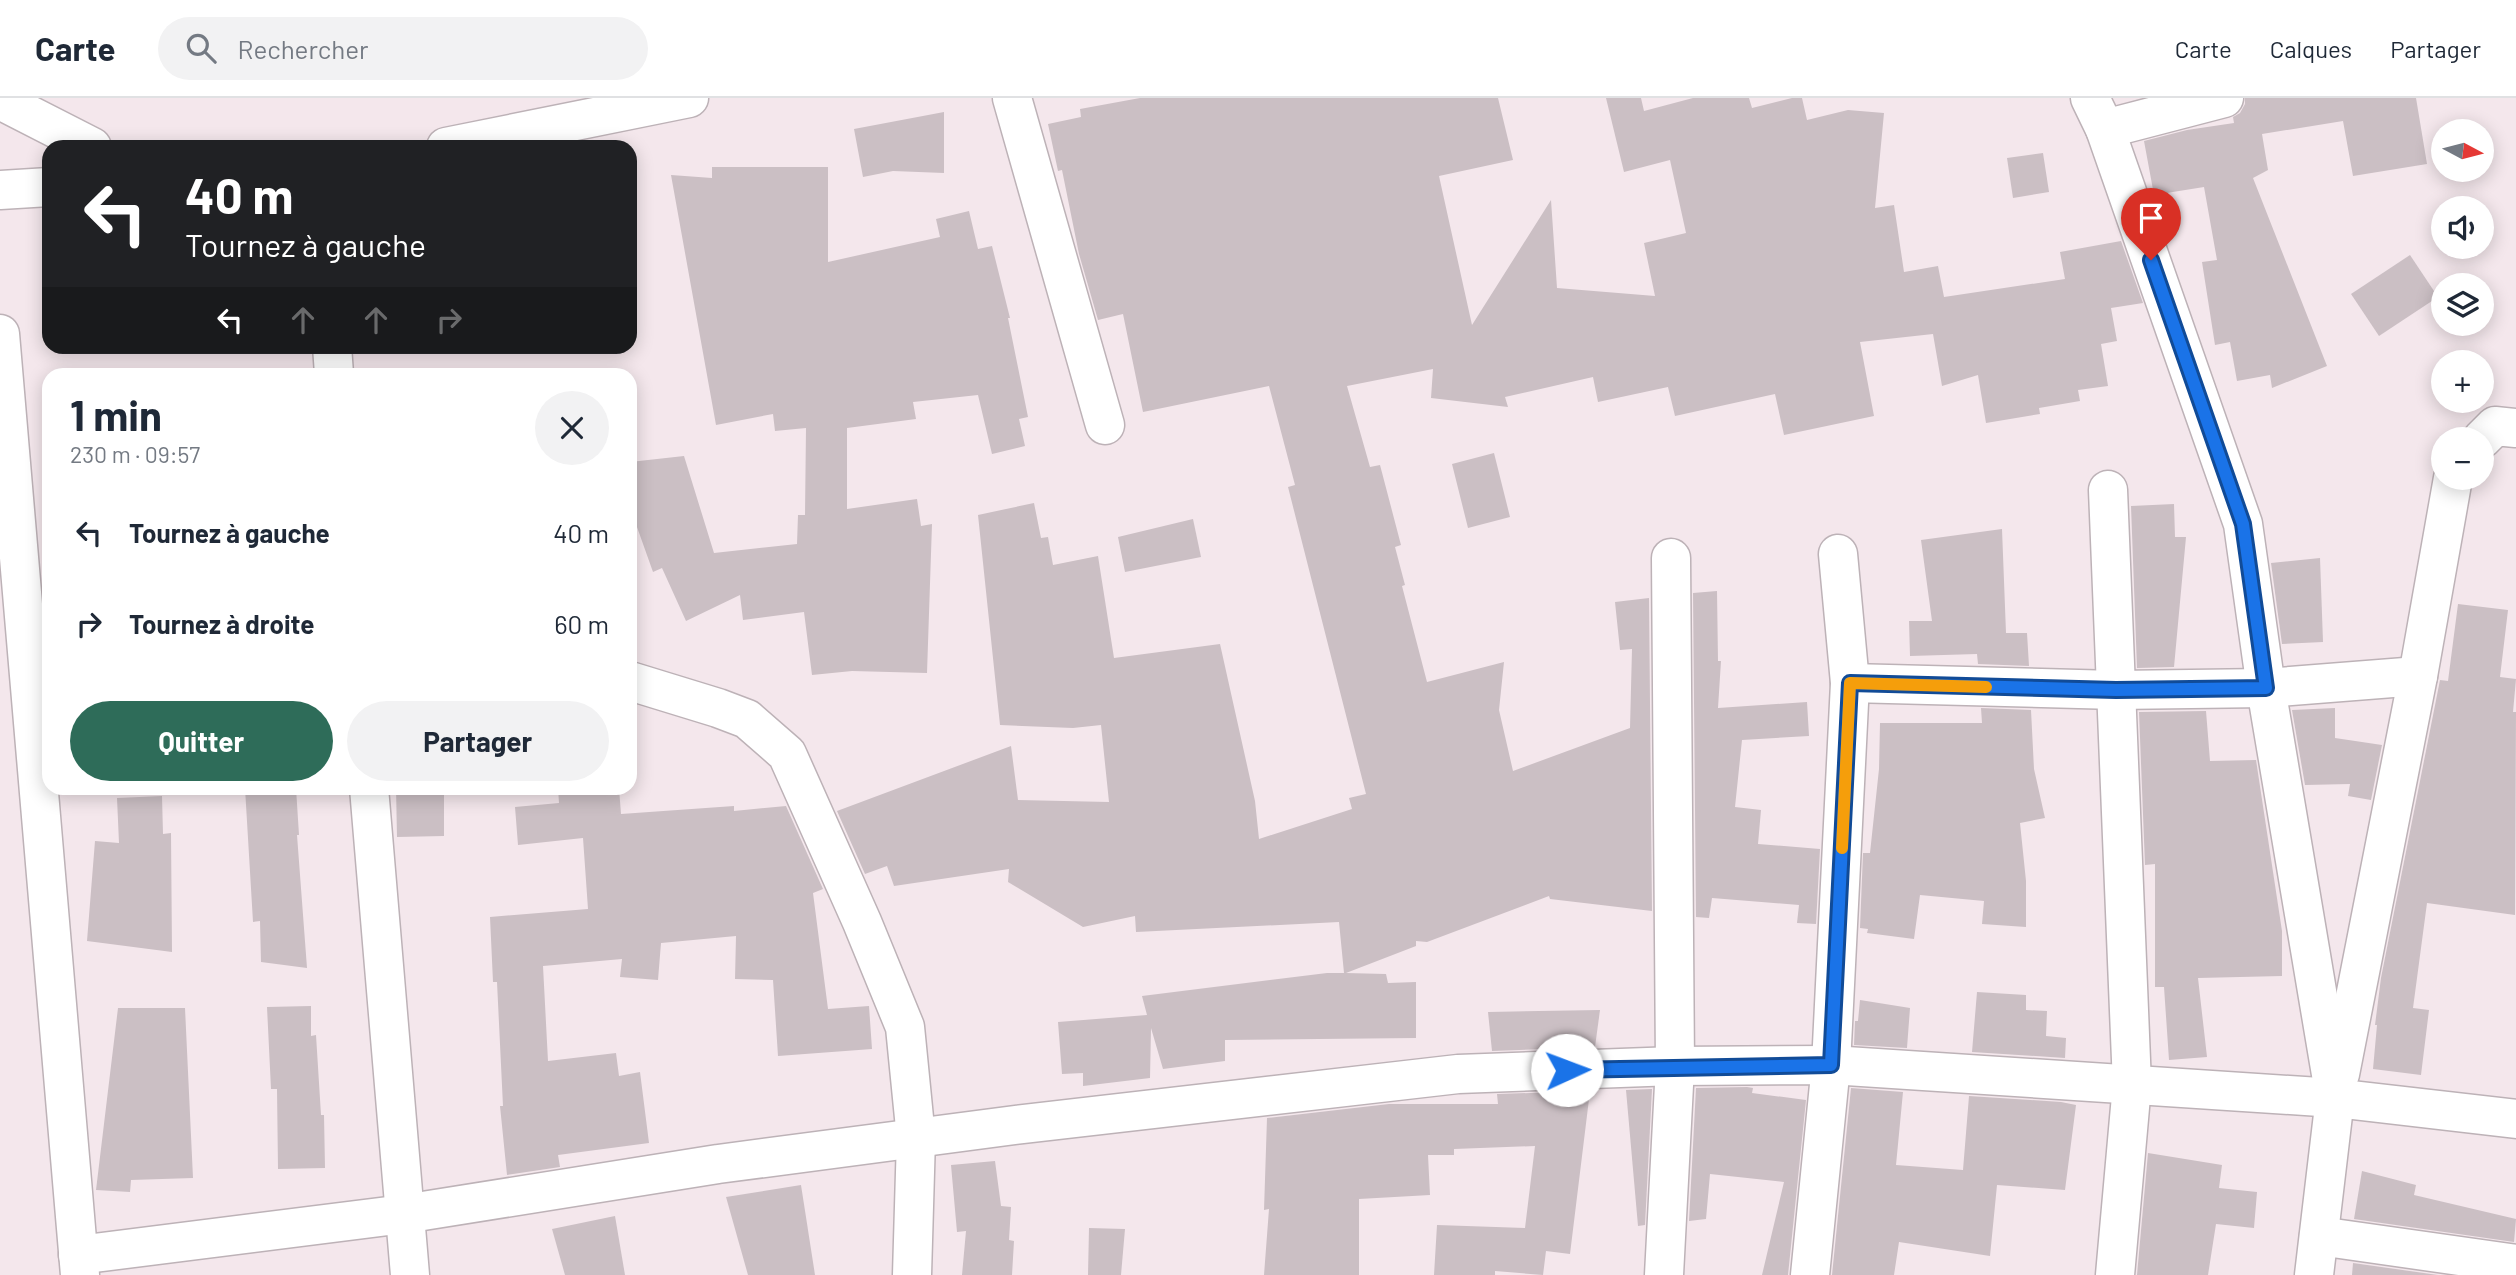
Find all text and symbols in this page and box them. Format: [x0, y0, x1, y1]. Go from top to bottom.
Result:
search box [158, 17, 648, 80]
text: Carte [35, 28, 116, 68]
icon: search [182, 29, 220, 67]
text: Rechercher [238, 33, 368, 64]
text: Carte [2175, 34, 2232, 63]
text: Calques [2270, 34, 2352, 63]
text: Partager [2390, 34, 2481, 63]
north arrow [2431, 119, 2494, 182]
map controls [2431, 119, 2494, 490]
text: 40 m [185, 165, 293, 224]
icon: left [70, 168, 161, 259]
pin [2121, 188, 2181, 260]
button: sound [2431, 196, 2494, 259]
icon: arrive [2132, 199, 2170, 237]
text: Tournez à gauche [185, 225, 426, 263]
button: layers [2431, 273, 2494, 336]
icon: left [211, 301, 249, 339]
icon: ahead [284, 301, 322, 339]
icon: ahead [357, 301, 395, 339]
icon: right [430, 301, 468, 339]
button: + [2431, 350, 2494, 413]
text: 1 min [70, 389, 162, 439]
button: close [535, 391, 609, 465]
button: − [2431, 427, 2494, 490]
text: 230 m · 09:57 [70, 440, 200, 468]
icon: left [70, 514, 108, 552]
text: Tournez à gauche [129, 517, 330, 548]
text: 40 m [553, 517, 609, 548]
icon: right [70, 605, 108, 643]
text: Tournez à droite [129, 608, 314, 639]
text: 60 m [554, 608, 609, 639]
button: Quitter [70, 701, 333, 781]
button: Partager [347, 701, 609, 781]
position arrow [1530, 1033, 1604, 1107]

